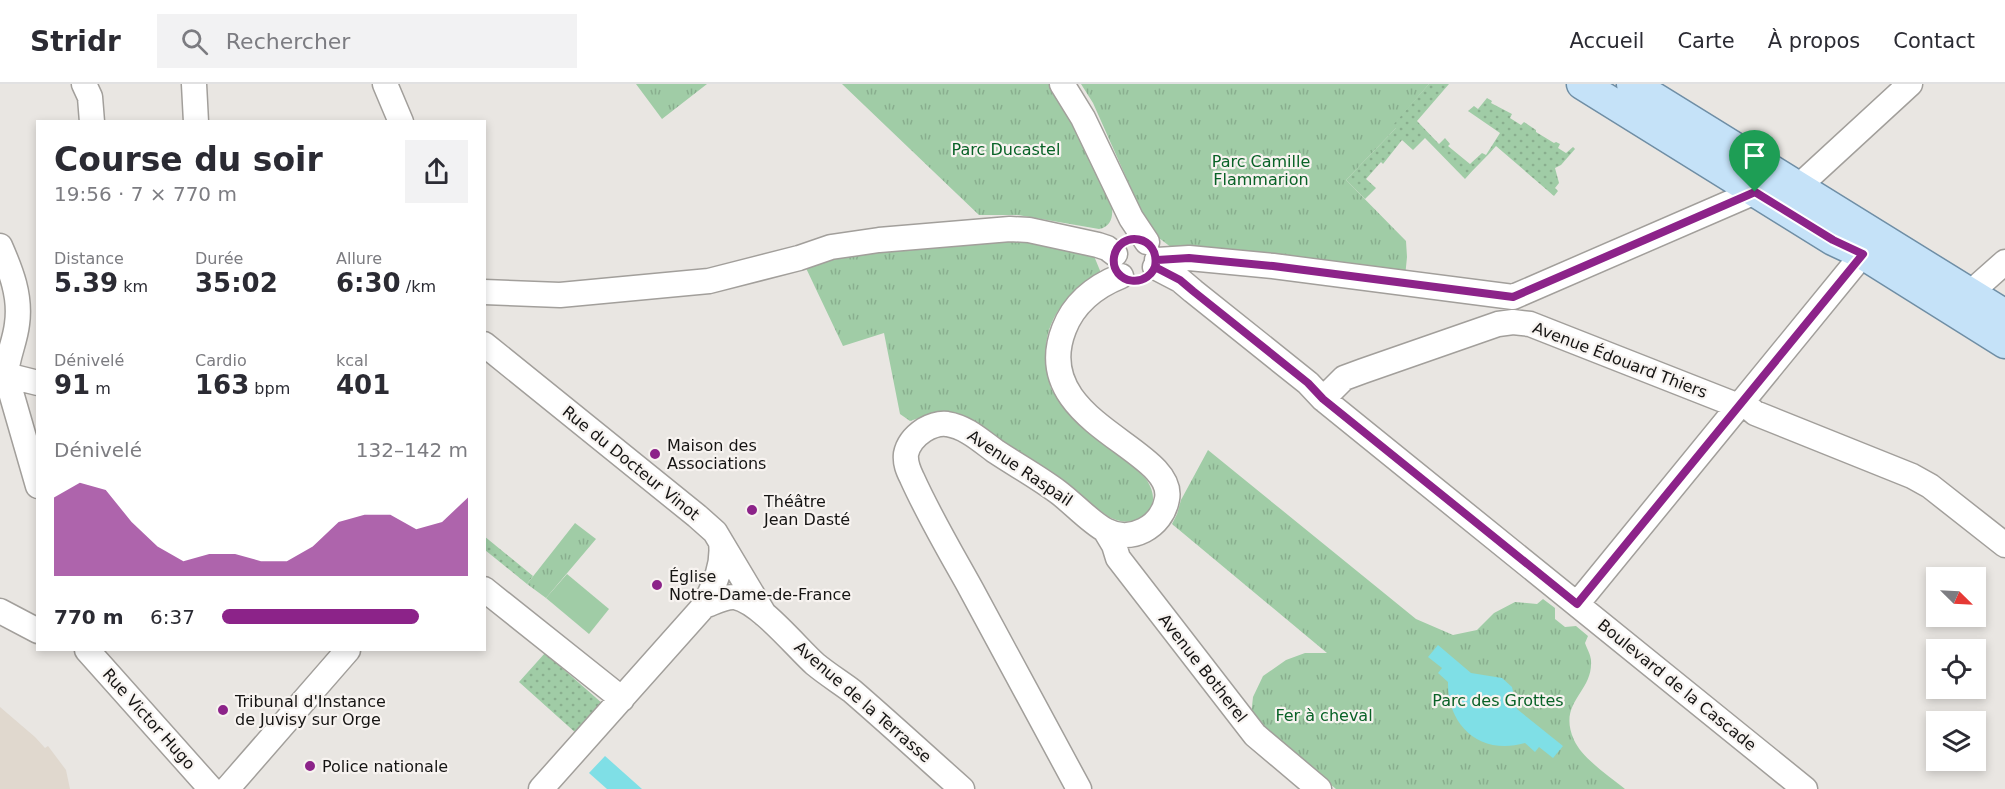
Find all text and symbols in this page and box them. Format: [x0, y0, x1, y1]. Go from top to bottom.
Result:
search box [157, 14, 577, 68]
text: Stridr [30, 25, 121, 58]
icon: search [178, 25, 211, 58]
text: Rechercher [226, 29, 350, 54]
text: Accueil [1569, 29, 1644, 53]
text: Carte [1677, 29, 1735, 53]
text: À propos [1768, 29, 1860, 53]
text: Contact [1893, 29, 1975, 53]
pin [1729, 130, 1780, 192]
icon: arrive [1738, 139, 1771, 172]
text: Course du soir [54, 140, 323, 179]
button: share [405, 140, 468, 203]
park label: Parc Ducastel [952, 140, 1060, 159]
park label: Parc Camille Flammarion [1212, 152, 1310, 189]
text: 19:56 · 7 × 770 m [54, 182, 237, 206]
text: Distance [54, 249, 124, 268]
text: Durée [195, 249, 243, 268]
text: Allure [336, 249, 382, 268]
text: 5.39 [54, 268, 118, 298]
text: 35:02 [195, 268, 278, 298]
text: 6:30 [336, 268, 401, 298]
text: km [118, 277, 148, 296]
text: /km [401, 277, 436, 296]
street label: Avenue Édouard Thiers [1530, 318, 1710, 402]
text: Dénivelé [54, 351, 124, 370]
text: Cardio [195, 351, 247, 370]
text: kcal [336, 351, 368, 370]
text: 91 [54, 370, 90, 400]
text: 163 [195, 370, 249, 400]
text: 401 [336, 370, 390, 400]
text: m [90, 379, 111, 398]
text: bpm [249, 379, 290, 398]
street label: Rue du Docteur Vinot [559, 402, 703, 524]
street label: Avenue Raspail [964, 426, 1076, 510]
place label: Maison des Associations [667, 436, 766, 473]
text: Dénivelé [54, 438, 142, 462]
text: 132–142 m [356, 438, 468, 462]
marker: Maison des Associations [648, 447, 662, 461]
place label: Théâtre Jean Dasté [763, 492, 850, 529]
marker: Théâtre Jean Dasté [745, 503, 759, 517]
place label: Église Notre-Dame-de-France [669, 567, 851, 604]
north arrow [1926, 567, 1986, 627]
map controls [1926, 567, 1986, 771]
marker: Église Notre-Dame-de-France [650, 578, 664, 592]
text: 770 m [54, 605, 124, 629]
text: 6:37 [150, 605, 195, 629]
street label: Avenue Botherel [1155, 610, 1251, 726]
street label: Boulevard de la Cascade [1594, 615, 1760, 755]
street label: Avenue de la Terrasse [791, 637, 935, 767]
button: locate [1926, 639, 1986, 699]
street label: Rue Victor Hugo [99, 665, 199, 773]
park label: Parc des Grottes [1432, 691, 1564, 710]
place label: Tribunal d'Instance de Juvisy sur Orge [234, 692, 386, 729]
marker: Tribunal d'Instance de Juvisy sur Orge [216, 703, 230, 717]
park label: Fer à cheval [1275, 706, 1373, 725]
button: layers [1926, 711, 1986, 771]
place label: Police nationale [322, 757, 448, 776]
marker: Police nationale [303, 759, 317, 773]

